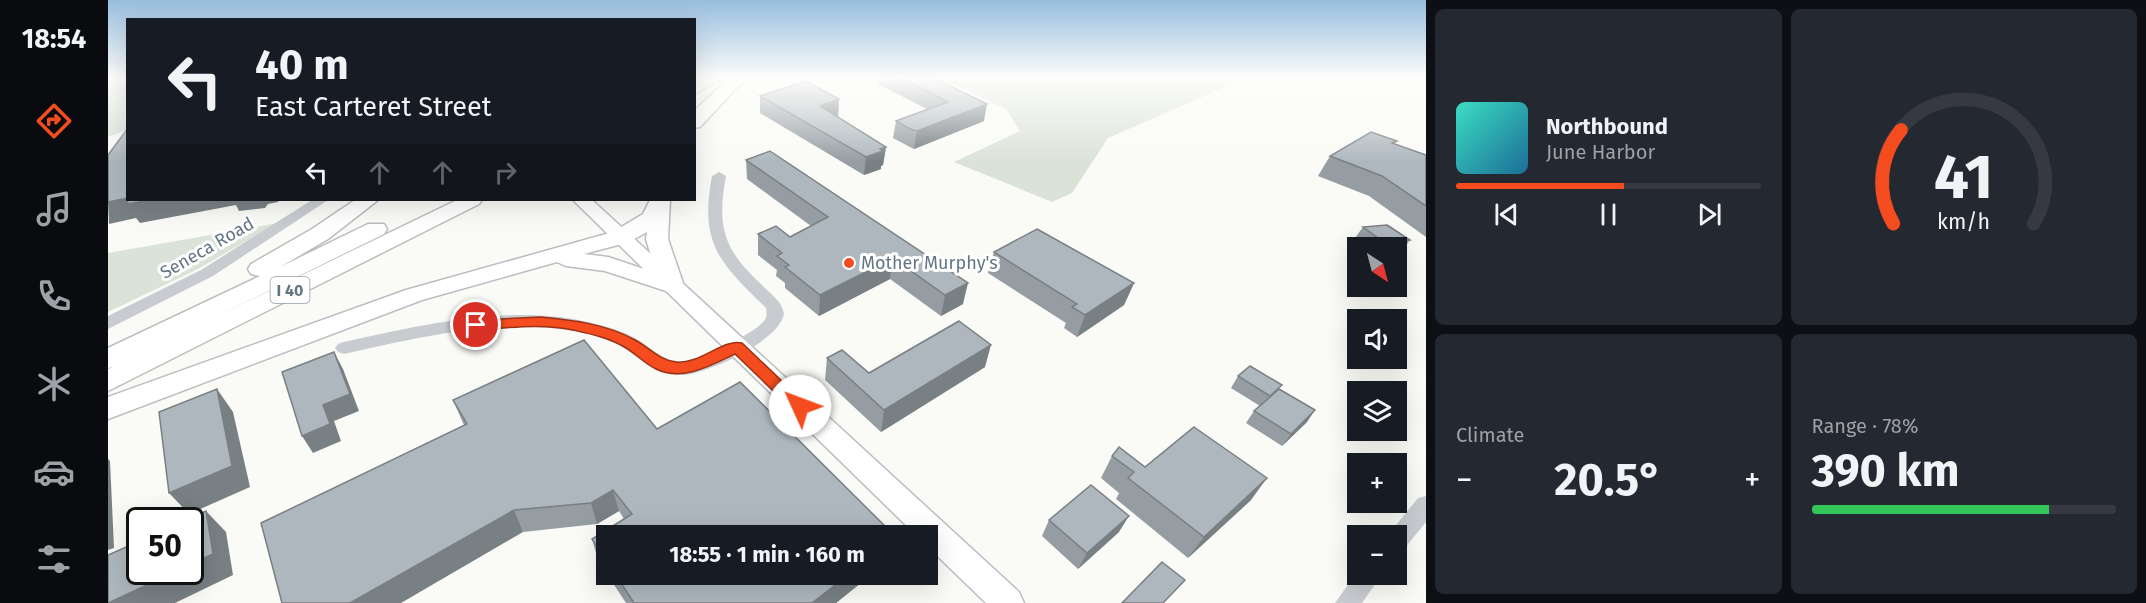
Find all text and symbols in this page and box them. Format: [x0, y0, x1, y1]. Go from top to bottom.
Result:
text: 18:54 [22, 23, 86, 55]
text: 40 m [255, 40, 349, 90]
icon: left [156, 42, 234, 120]
text: East Carteret Street [255, 91, 492, 123]
icon: directions [33, 100, 75, 142]
text: Northbound [1546, 113, 1668, 140]
text: June Harbor [1546, 140, 1655, 164]
text: 41 [1934, 140, 1994, 215]
icon: left [300, 156, 333, 189]
icon: ahead [363, 156, 396, 189]
icon: ahead [426, 156, 459, 189]
icon: right [489, 156, 522, 189]
icon: music [33, 188, 75, 230]
icon: previous [1490, 198, 1523, 231]
icon: pause [1592, 198, 1625, 231]
icon: next [1693, 198, 1726, 231]
text: km/h [1937, 209, 1990, 235]
street label: Seneca Road [156, 212, 258, 284]
north arrow [1347, 237, 1407, 297]
map controls [1347, 237, 1407, 585]
place label: Mother Murphy's [861, 252, 998, 274]
marker: Mother Murphy's [842, 256, 856, 270]
icon: phone [33, 275, 75, 317]
road number: I 40 [270, 277, 309, 303]
pin [450, 299, 501, 350]
icon: arrive [459, 308, 492, 341]
button: sound [1347, 309, 1407, 369]
icon: climate [33, 363, 75, 405]
position arrow [768, 374, 832, 438]
button: layers [1347, 381, 1407, 441]
text: Range · 78% [1812, 414, 1918, 438]
text: Climate [1456, 423, 1524, 447]
text: 390 km [1812, 444, 1959, 498]
icon: car [33, 451, 75, 493]
button: + [1347, 453, 1407, 513]
text: 20.5° [1554, 453, 1662, 507]
text: − [1456, 460, 1473, 500]
text: + [1744, 460, 1761, 500]
speed limit sign: 50 [126, 507, 204, 585]
button: − [1347, 525, 1407, 585]
icon: filters [33, 538, 75, 580]
text: 18:55 · 1 min · 160 m [669, 541, 865, 568]

